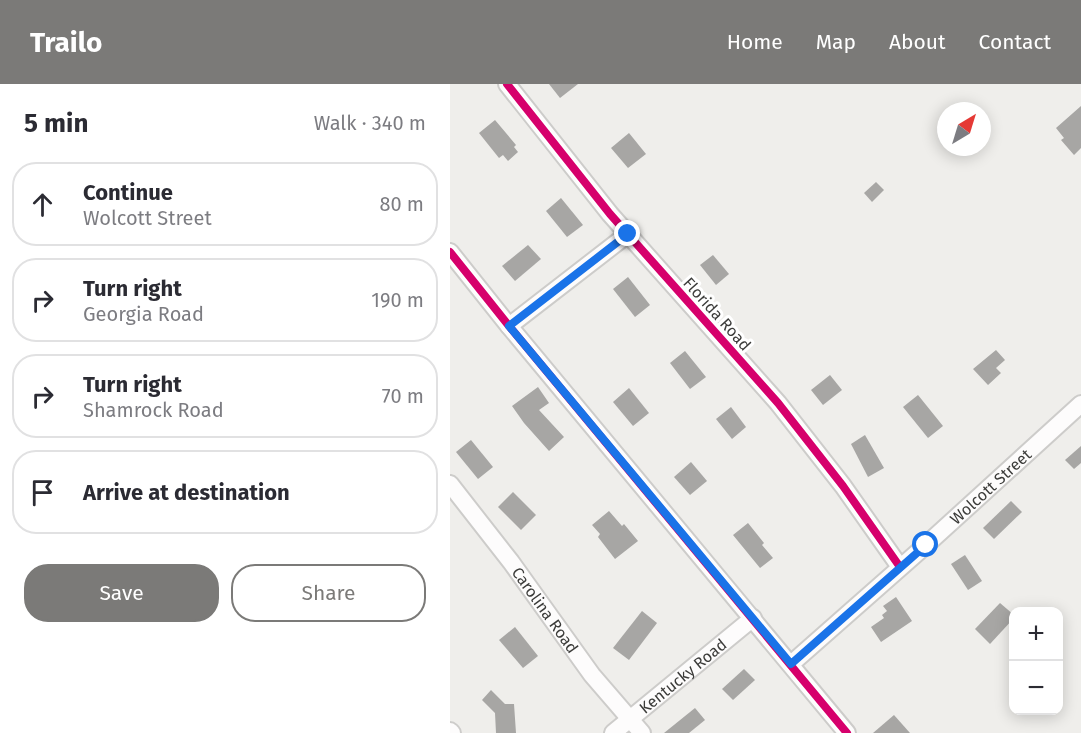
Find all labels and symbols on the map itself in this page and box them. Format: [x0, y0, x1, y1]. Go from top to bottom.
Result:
north arrow [937, 102, 991, 156]
route end [614, 220, 640, 246]
street label: Florida Road [679, 274, 755, 354]
street label: Wolcott Street [946, 445, 1035, 528]
route start [912, 531, 938, 557]
street label: Carolina Road [508, 563, 583, 657]
street label: Kentucky Road [635, 634, 730, 717]

